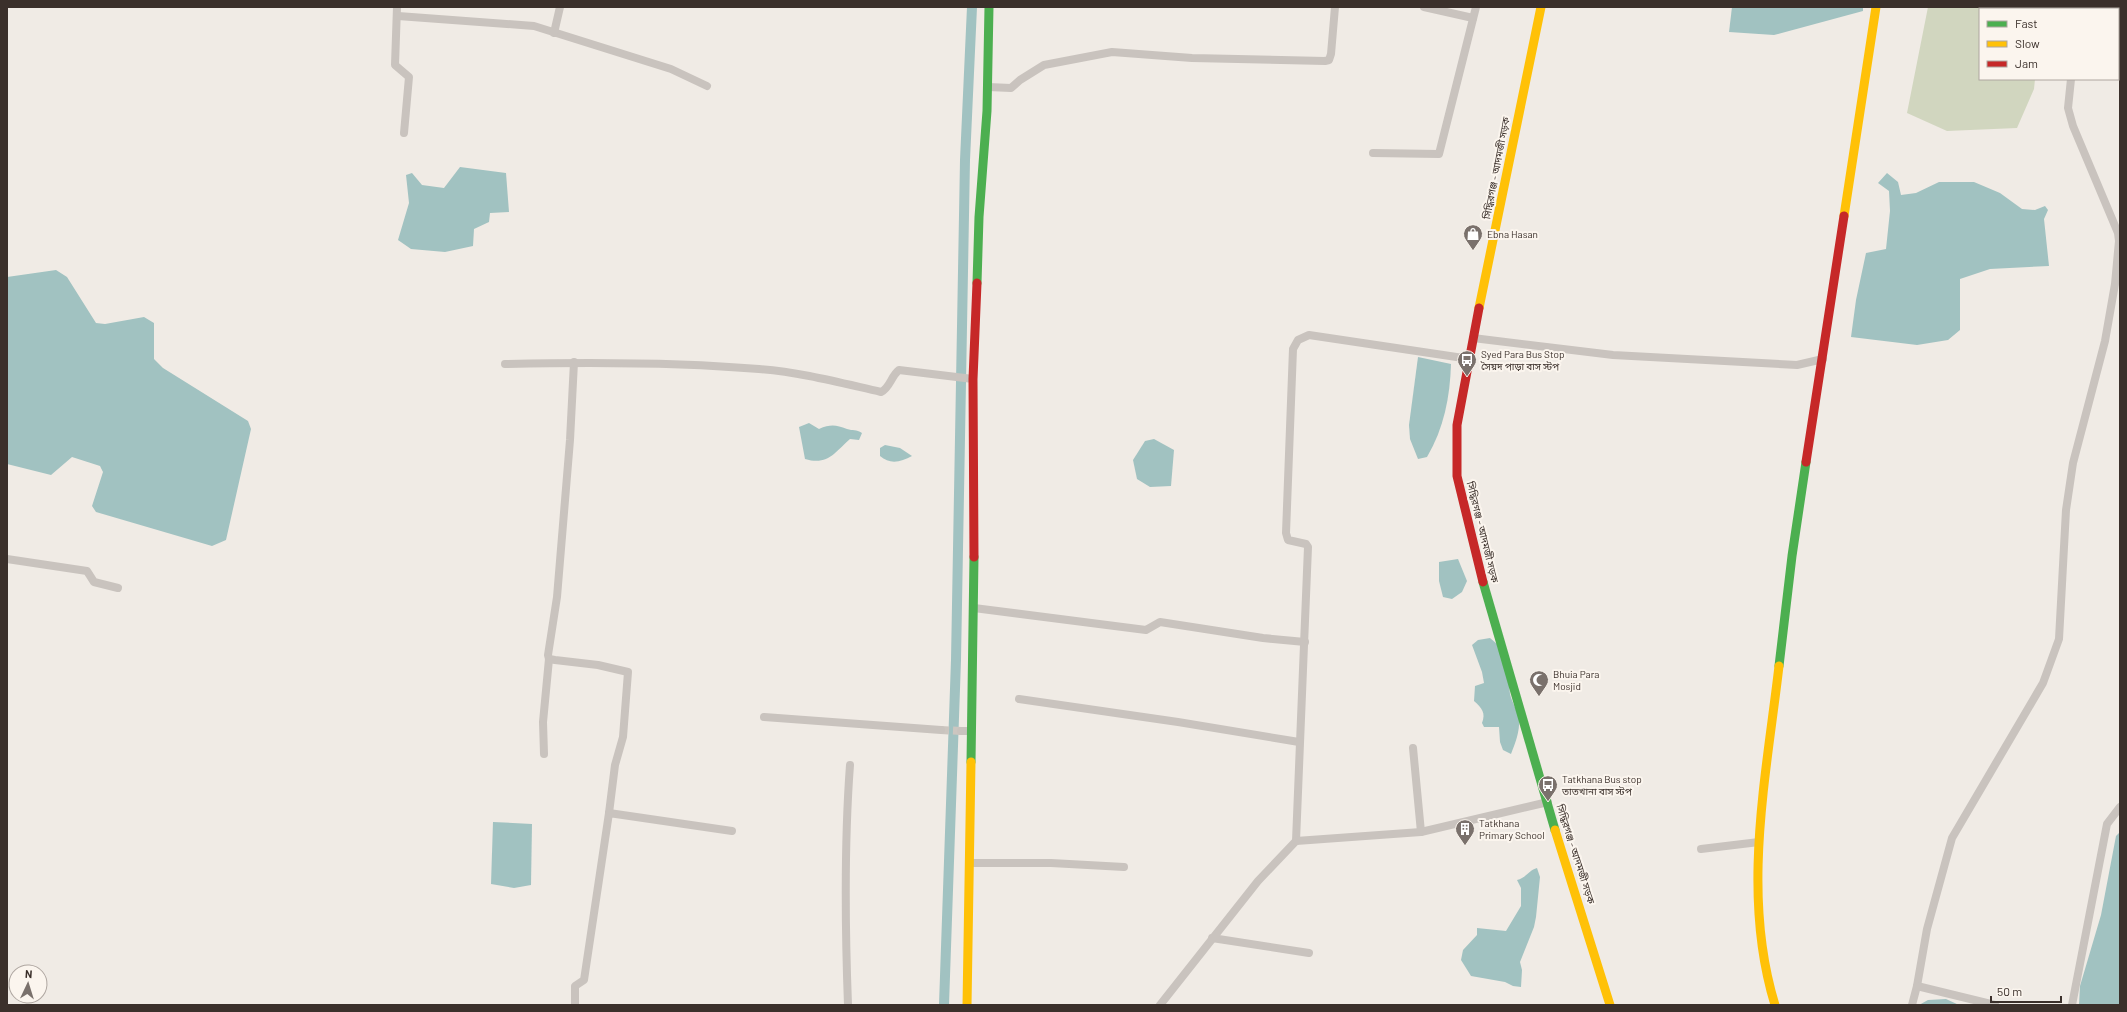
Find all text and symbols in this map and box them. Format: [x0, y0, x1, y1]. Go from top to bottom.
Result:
legend [1979, 8, 2119, 80]
text: Fast [2015, 16, 2038, 30]
text: Slow [2015, 36, 2040, 50]
text: Jam [2015, 56, 2038, 70]
street label: সিদ্ধিরগঞ্জ - আদমজী সড়ক [1480, 115, 1512, 221]
shop icon: Ebna Hasan [1462, 223, 1484, 251]
place label: Ebna Hasan [1487, 228, 1538, 240]
place label: Syed Para Bus Stop সৈয়দ পাড়া বাস স্টপ [1480, 348, 1564, 372]
bus stop icon: Syed Para Bus Stop সৈয়দ পাড়া বাস স্টপ [1456, 349, 1478, 377]
street label: সিদ্ধিরগঞ্জ - আদমজী সড়ক [1464, 479, 1502, 585]
place label: Bhuia Para Mosjid [1553, 668, 1599, 692]
mosque icon: Bhuia Para Mosjid [1528, 669, 1550, 697]
place label: Tatkhana Bus stop তাতখানা বাস স্টপ [1561, 773, 1642, 797]
bus stop icon: Tatkhana Bus stop তাতখানা বাস স্টপ [1537, 774, 1559, 802]
street label: সিদ্ধিরগঞ্জ - আদমজী সড়ক [1554, 802, 1598, 906]
place label: Tatkhana Primary School [1479, 817, 1545, 841]
building icon: Tatkhana Primary School [1454, 818, 1476, 846]
north arrow [8, 964, 48, 1004]
text: N [25, 967, 33, 980]
scale bar [1991, 978, 2061, 1004]
text: 50 m [1997, 984, 2022, 998]

